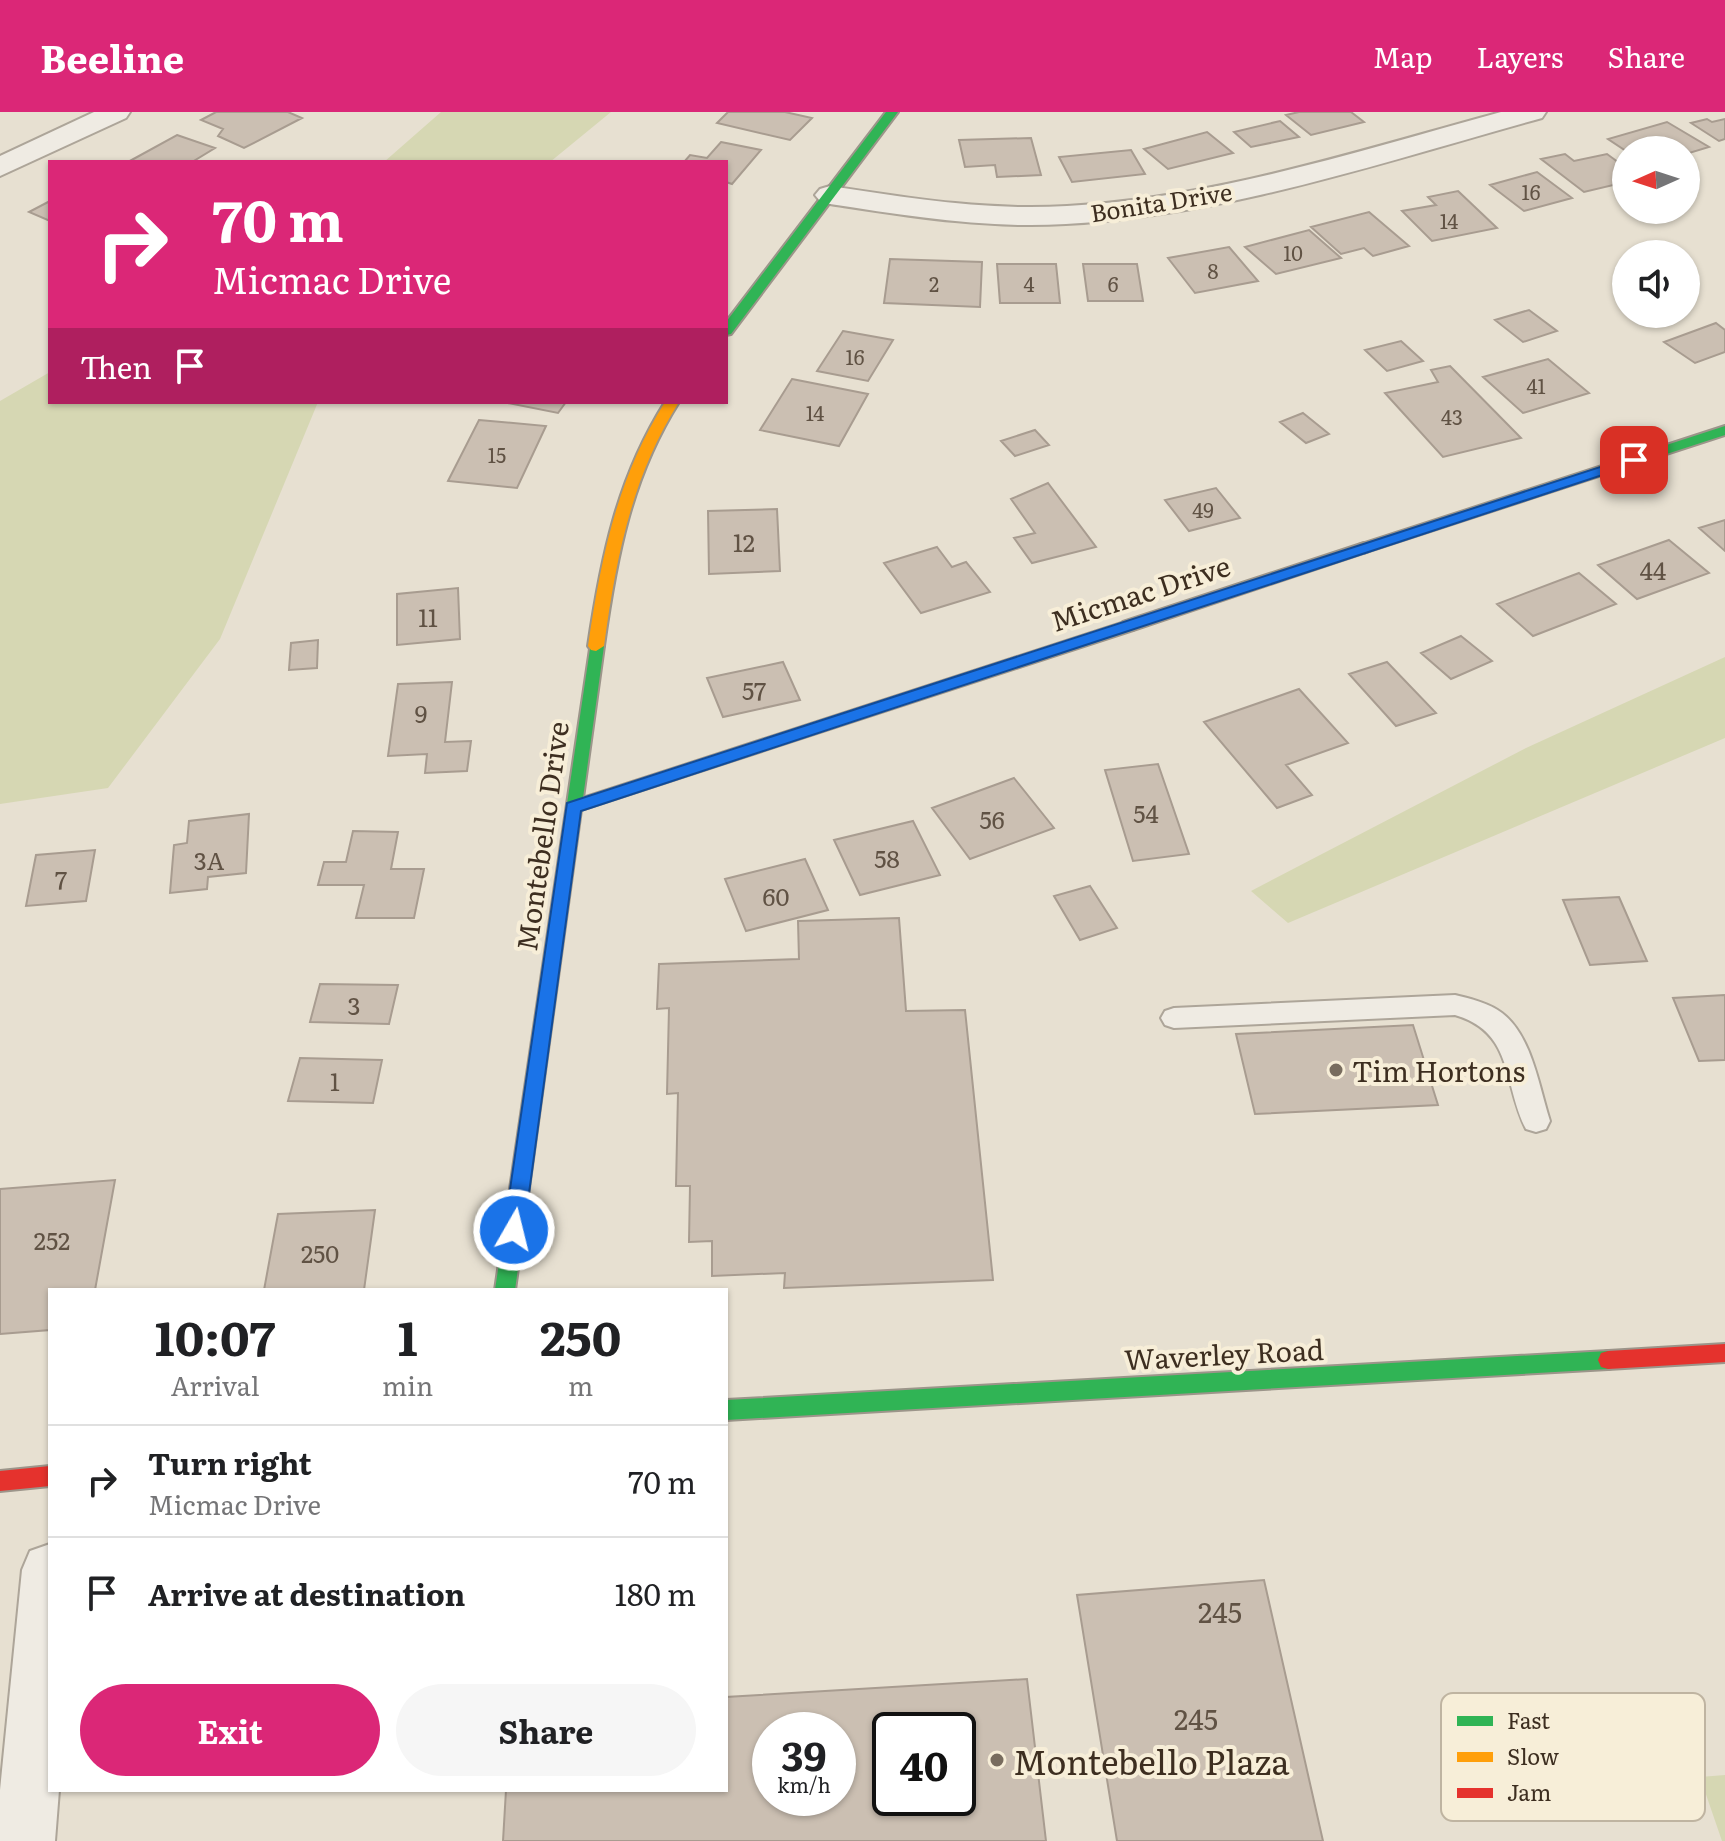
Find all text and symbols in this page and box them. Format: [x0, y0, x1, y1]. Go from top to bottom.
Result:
text: Beeline [40, 28, 184, 85]
text: Map [1373, 35, 1432, 77]
text: Layers [1476, 35, 1563, 77]
text: Share [1607, 35, 1685, 77]
north arrow [1612, 136, 1700, 224]
map controls [1612, 136, 1700, 328]
street label: Bonita Drive [1088, 173, 1234, 229]
text: 70 m [212, 176, 344, 259]
house number: 16 [1522, 176, 1541, 206]
icon: right [80, 192, 184, 296]
house number: 14 [1440, 205, 1458, 235]
house number: 10 [1283, 237, 1303, 267]
button: sound [1612, 240, 1700, 328]
text: Micmac Drive [212, 252, 452, 305]
house number: 8 [1207, 255, 1219, 285]
house number: 2 [929, 268, 939, 298]
house number: 4 [1023, 268, 1035, 298]
house number: 6 [1108, 268, 1119, 298]
house number: 16 [846, 341, 865, 371]
text: Then [80, 344, 152, 388]
icon: arrive [168, 344, 212, 388]
house number: 41 [1526, 370, 1546, 400]
house number: 14 [806, 397, 824, 427]
house number: 43 [1441, 401, 1463, 431]
pin [1600, 426, 1668, 494]
icon: arrive [1612, 438, 1656, 482]
house number: 15 [488, 439, 506, 469]
house number: 49 [1192, 494, 1214, 524]
house number: 12 [733, 524, 755, 559]
street label: Micmac Drive [1045, 543, 1235, 641]
house number: 44 [1640, 552, 1666, 587]
house number: 11 [418, 599, 438, 634]
house number: 57 [742, 672, 766, 707]
house number: 9 [415, 695, 427, 730]
street label: Montebello Drive [504, 719, 578, 953]
house number: 54 [1133, 795, 1159, 830]
house number: 56 [979, 801, 1005, 836]
house number: 58 [874, 840, 900, 875]
house number: 3A [194, 842, 225, 877]
house number: 7 [55, 861, 67, 896]
house number: 60 [763, 878, 790, 913]
house number: 3 [347, 987, 361, 1022]
place label: Tim Hortons [1352, 1049, 1525, 1091]
marker: Tim Hortons [1327, 1061, 1345, 1079]
house number: 1 [330, 1063, 340, 1098]
position arrow [472, 1188, 556, 1272]
house number: 252 [34, 1222, 70, 1257]
house number: 250 [301, 1235, 339, 1270]
text: 10:07 [155, 1300, 275, 1371]
text: 1 [398, 1300, 418, 1371]
text: 250 [540, 1300, 621, 1371]
street label: Waverley Road [1123, 1327, 1325, 1379]
text: Arrival [171, 1365, 259, 1404]
text: min [382, 1365, 433, 1404]
text: m [568, 1365, 593, 1404]
text: Turn right [148, 1440, 312, 1484]
icon: right [80, 1459, 124, 1503]
text: 70 m [628, 1459, 696, 1503]
text: Micmac Drive [148, 1484, 321, 1523]
icon: arrive [80, 1571, 124, 1615]
text: Arrive at destination [148, 1571, 465, 1615]
text: 180 m [615, 1571, 696, 1615]
house number: 245 [1198, 1590, 1242, 1632]
button: Exit [80, 1684, 380, 1776]
button: Share [396, 1684, 696, 1776]
legend [1441, 1693, 1705, 1821]
house number: 245 [1174, 1697, 1218, 1739]
text: Fast [1507, 1703, 1550, 1736]
speed limit sign: 40 [872, 1712, 976, 1816]
text: 39 [781, 1724, 827, 1783]
place label: Montebello Plaza [1013, 1735, 1290, 1785]
text: Slow [1507, 1739, 1559, 1772]
marker: Montebello Plaza [988, 1751, 1006, 1769]
text: km/h [777, 1769, 831, 1799]
text: Jam [1507, 1775, 1551, 1808]

